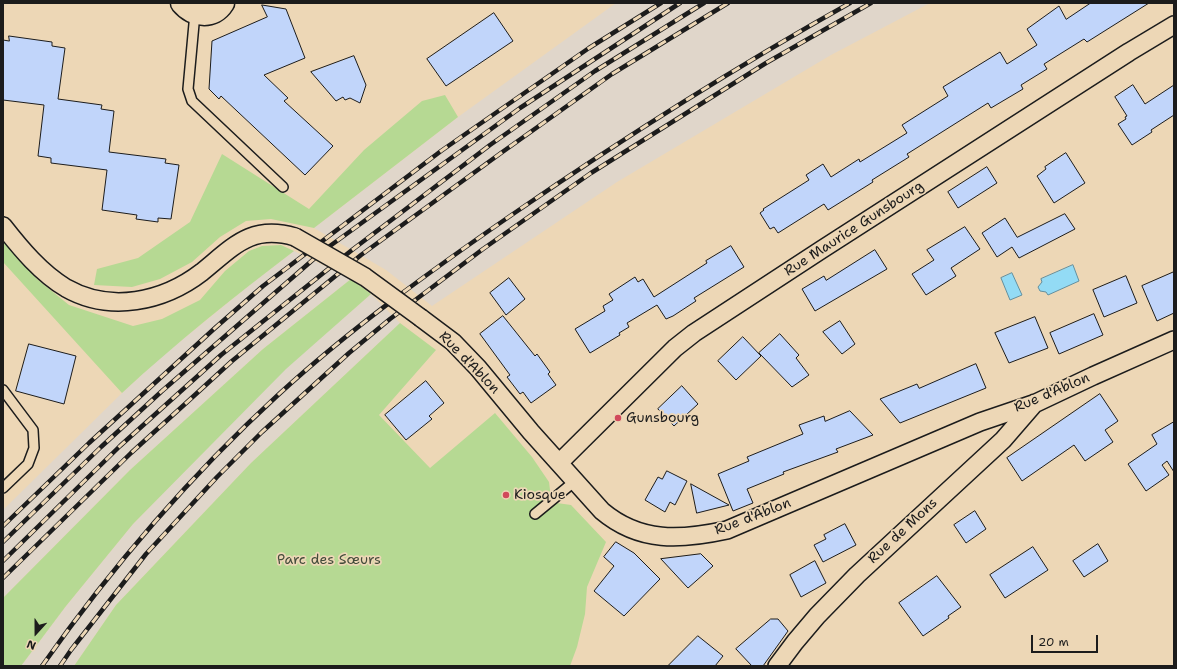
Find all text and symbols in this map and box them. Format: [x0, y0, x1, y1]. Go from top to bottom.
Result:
street label: Rue Maurice Gunsbourg [781, 178, 927, 280]
street label: Rue d'Ablon [435, 328, 503, 398]
street label: Rue d'Ablon [1012, 370, 1092, 416]
place label: Gunsbourg [626, 410, 699, 426]
marker: Gunsbourg [613, 413, 623, 423]
place label: Kiosque [514, 487, 566, 503]
marker: Kiosque [501, 490, 511, 500]
street label: Rue d'Ablon [713, 495, 793, 539]
street label: Rue de Mons [865, 495, 941, 567]
park label: Parc des Sœurs [277, 552, 381, 568]
north arrow [16, 613, 56, 653]
scale bar [1033, 627, 1100, 653]
text: 20 m [1038, 634, 1069, 650]
text: N [25, 636, 38, 653]

